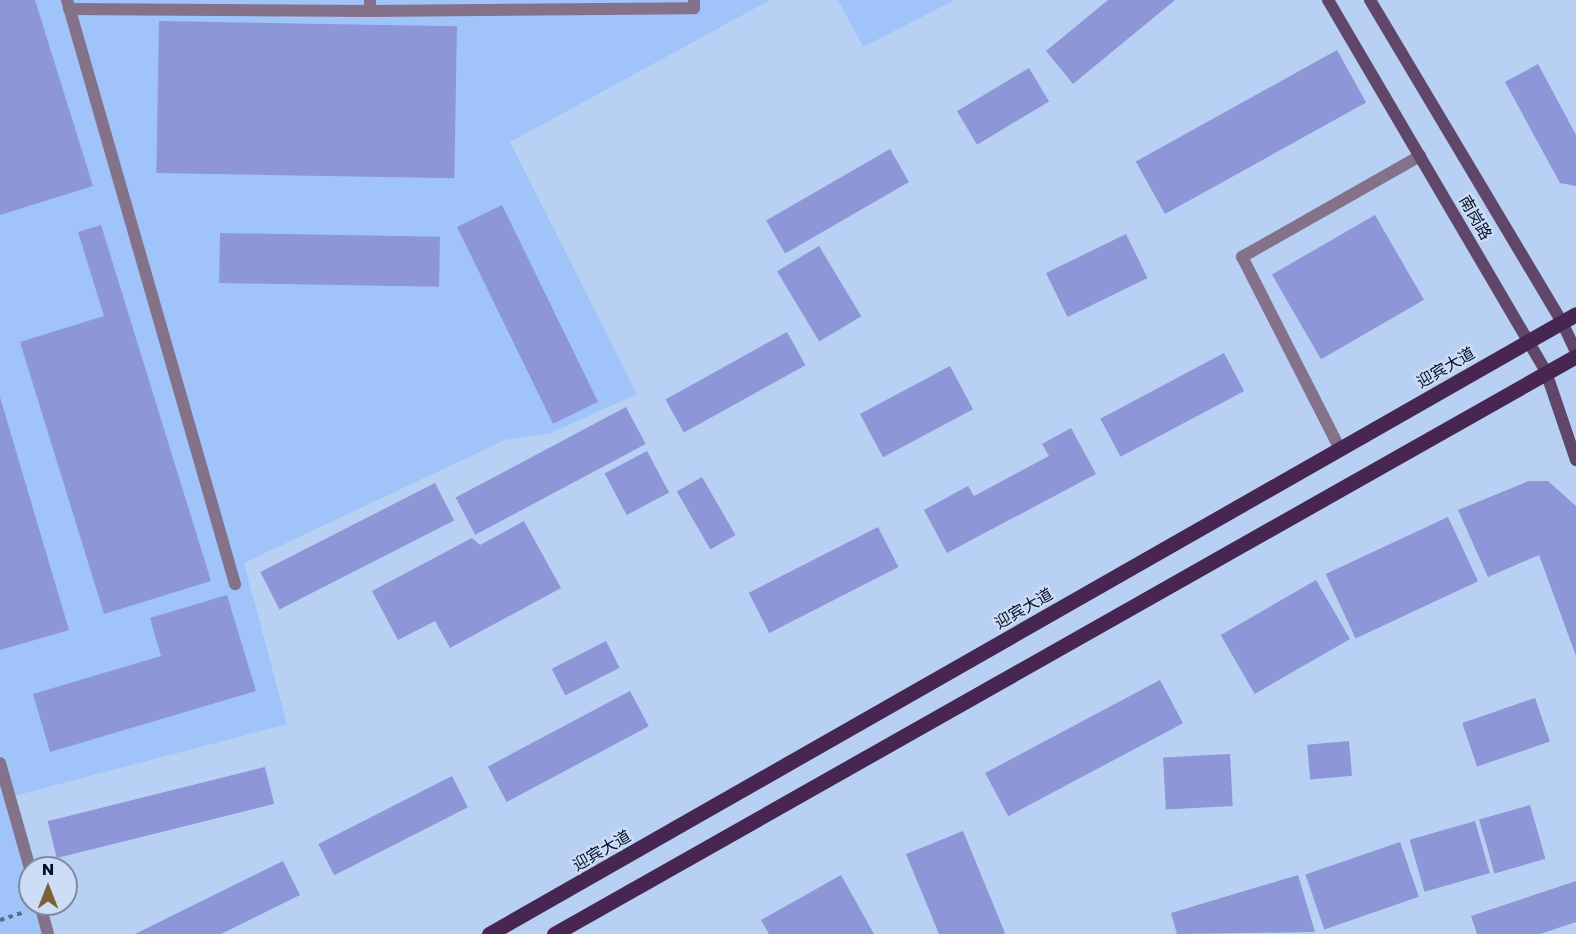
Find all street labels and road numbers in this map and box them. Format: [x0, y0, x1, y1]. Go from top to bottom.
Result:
street label: 南岗路 [1455, 192, 1495, 244]
street label: 迎宾大道 [1413, 344, 1479, 392]
street label: 迎宾大道 [991, 585, 1057, 633]
street label: 迎宾大道 [569, 827, 635, 875]

